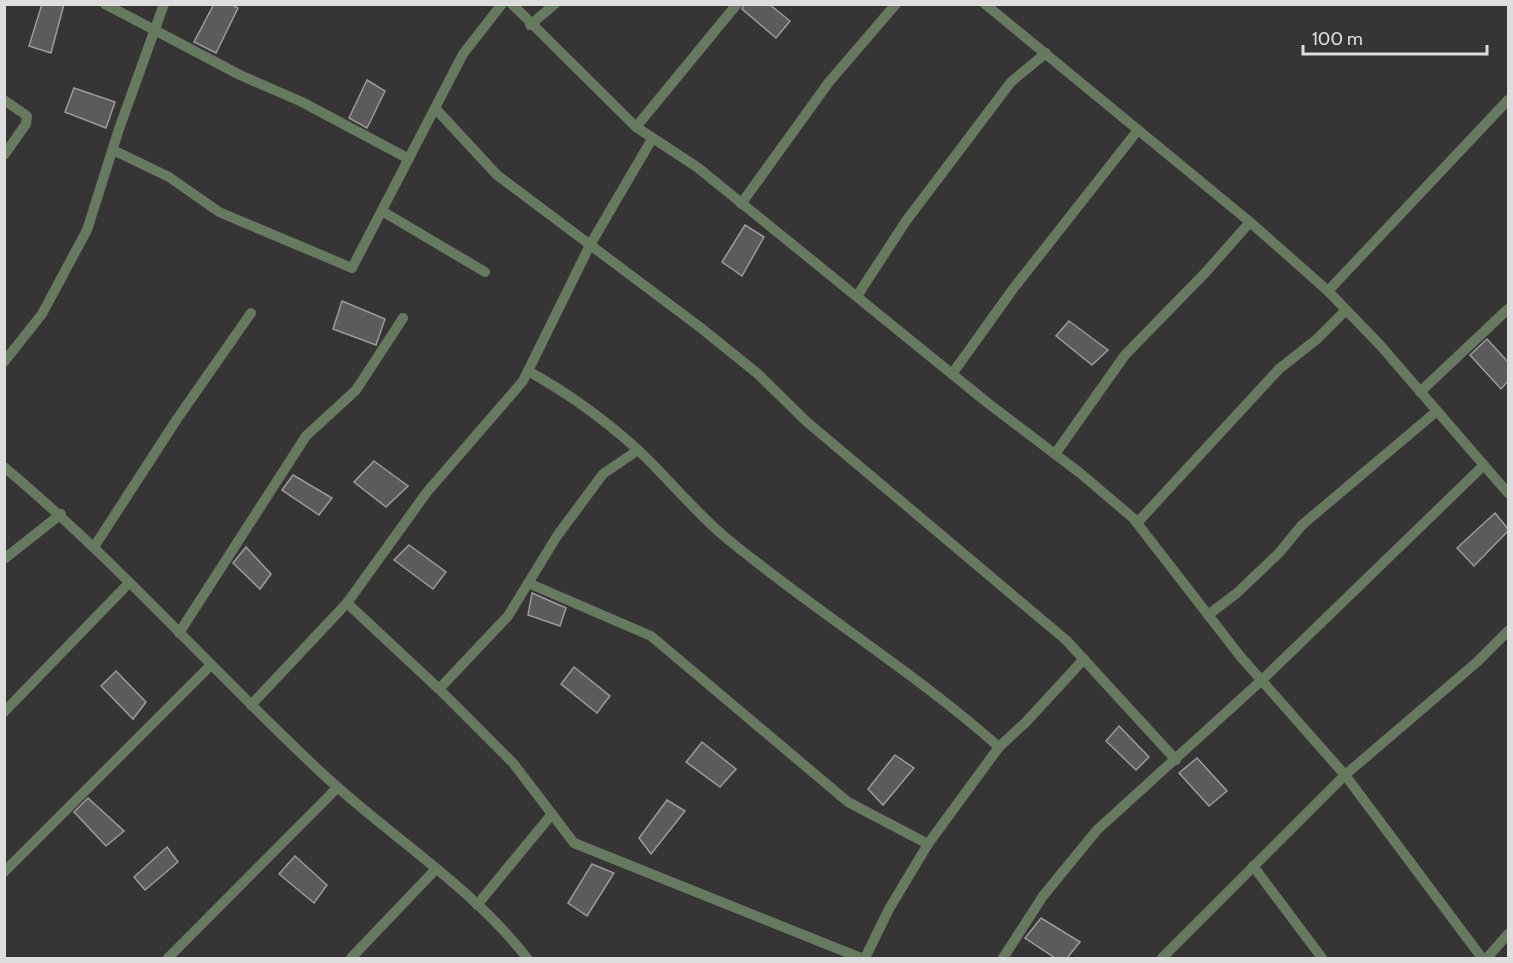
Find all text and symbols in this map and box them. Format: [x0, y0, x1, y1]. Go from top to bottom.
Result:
scale bar [1303, 18, 1488, 56]
text: 100 m [1312, 28, 1363, 50]

